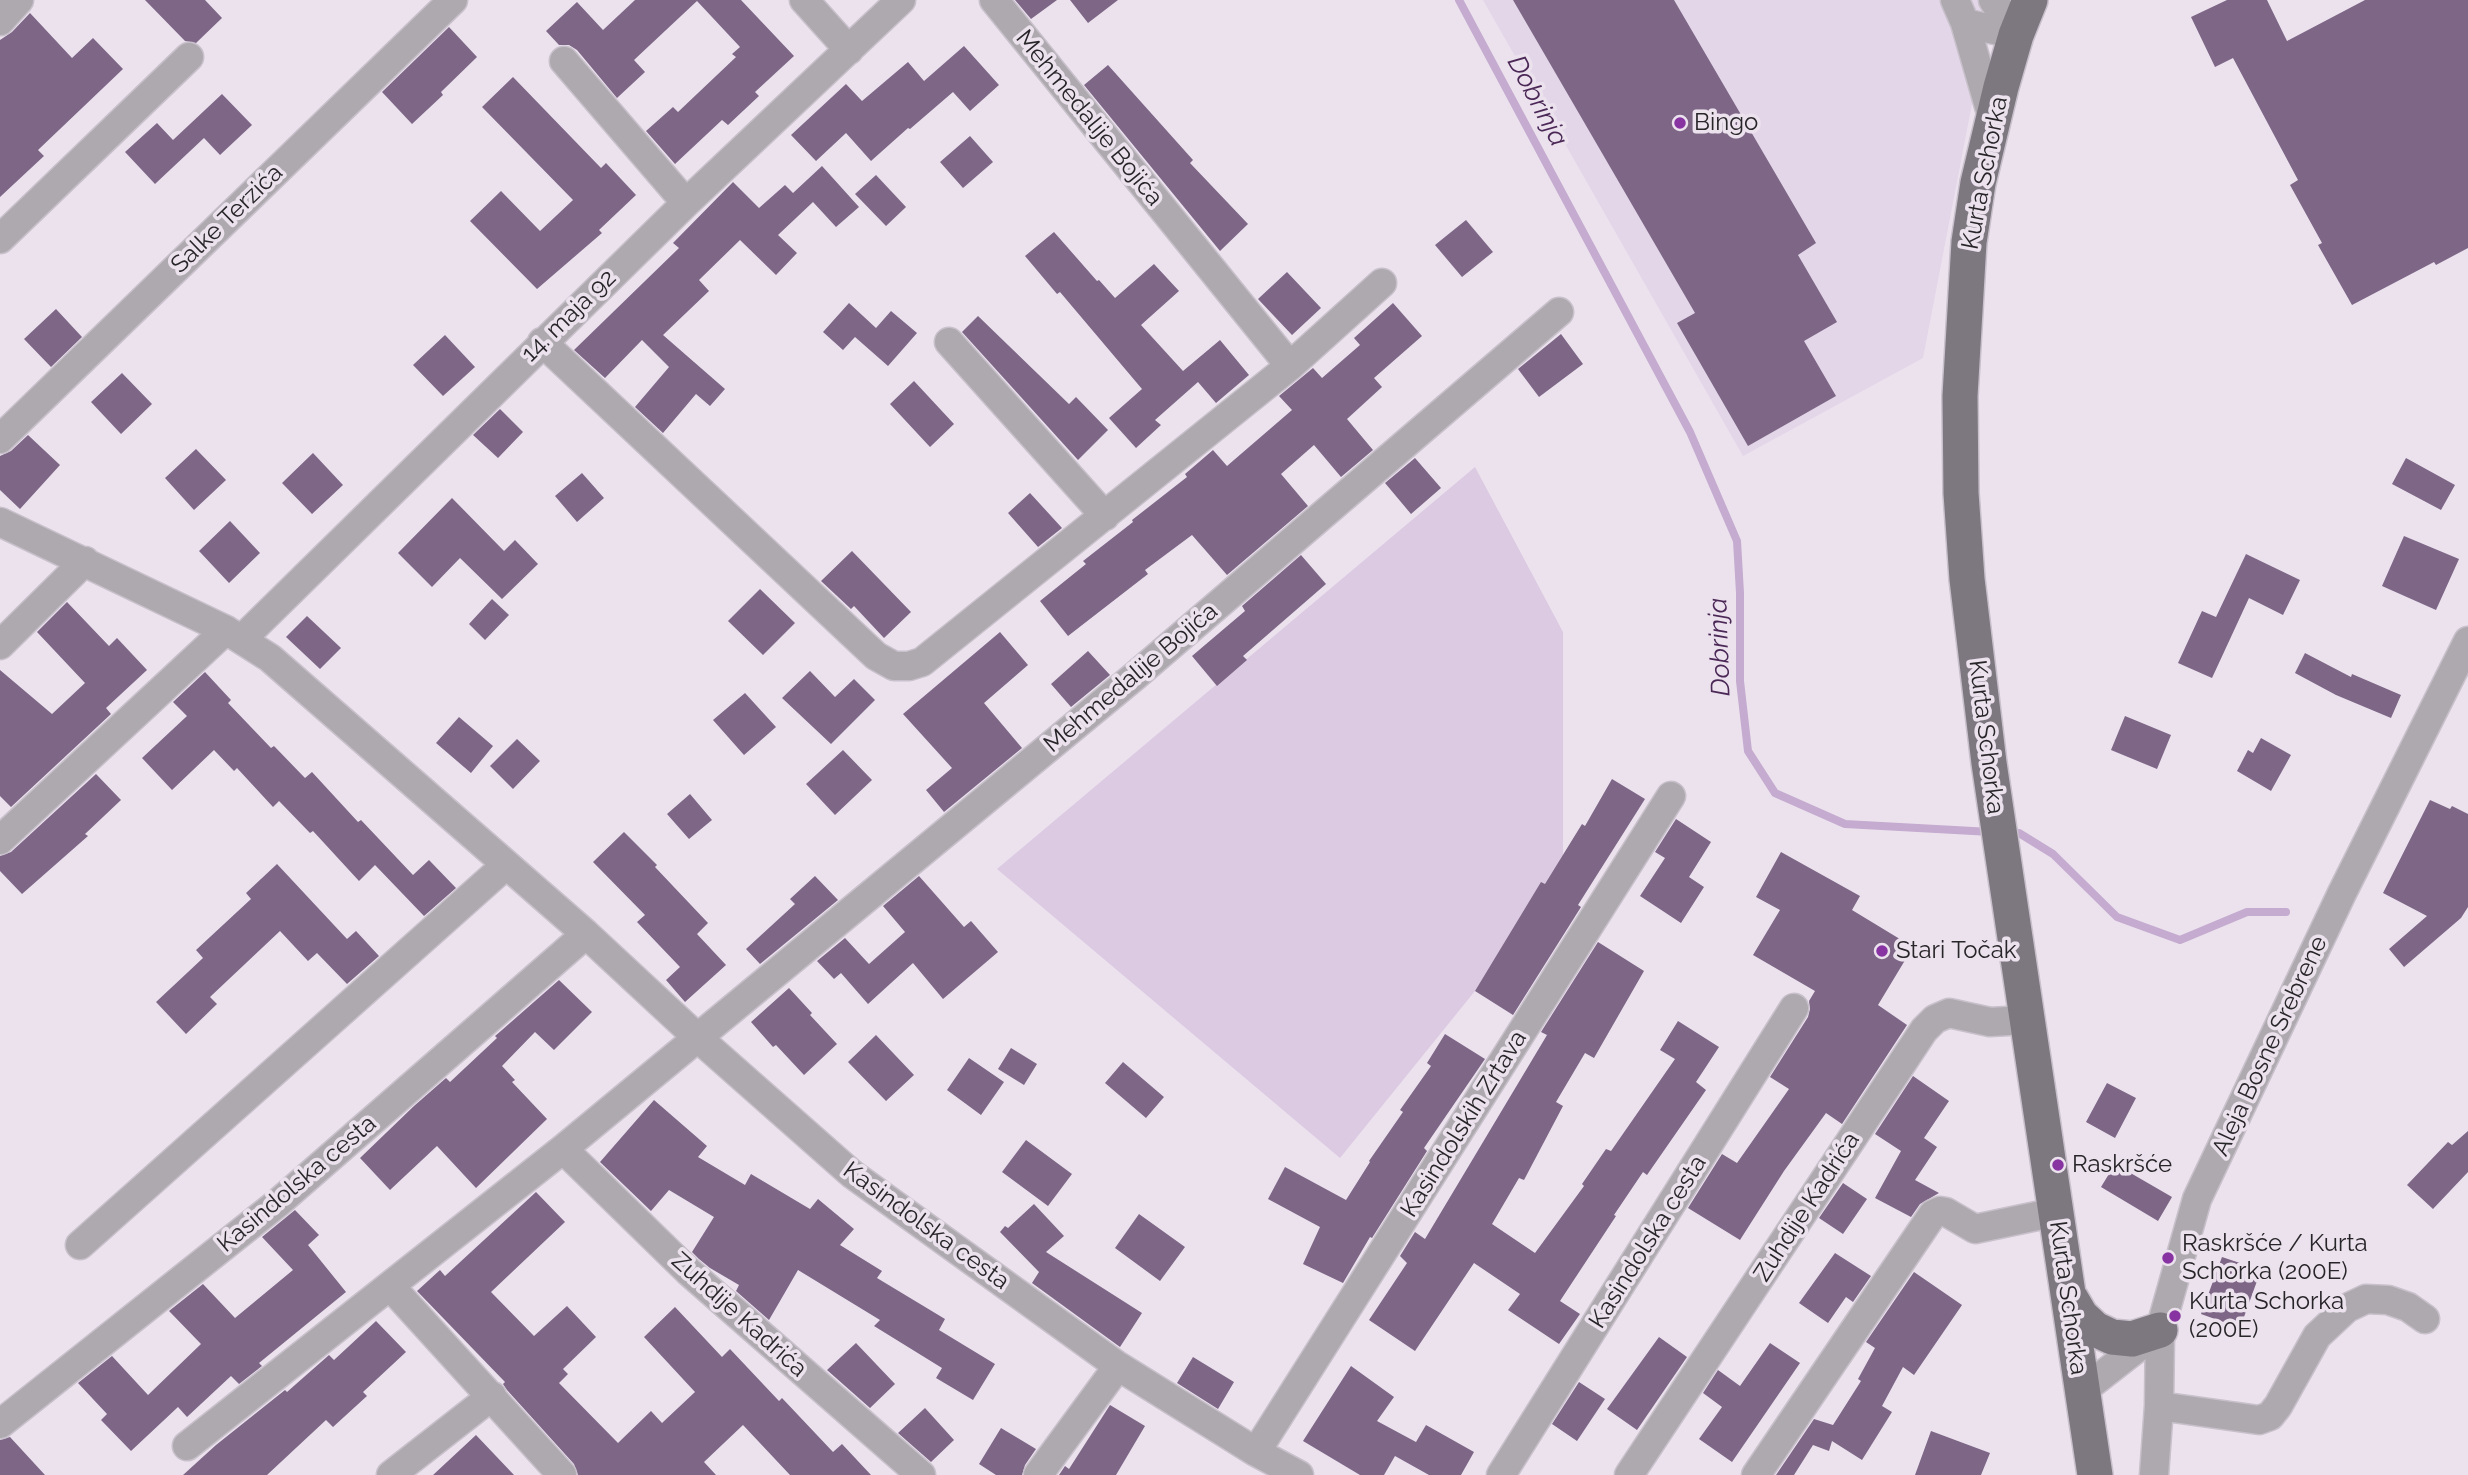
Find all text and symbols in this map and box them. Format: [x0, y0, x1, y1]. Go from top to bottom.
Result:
street label: Mehmedalije Bojića [1009, 24, 1169, 212]
water label: Dobrinja [1500, 50, 1574, 152]
street label: Kurta Schorka [1956, 94, 2014, 252]
place label: Bingo [1694, 109, 1758, 137]
marker: Bingo [1672, 115, 1688, 131]
street label: Salke Terzića [165, 159, 289, 279]
street label: 14. maja 92 [516, 264, 622, 368]
street label: Mehmedalije Bojića [1038, 597, 1224, 759]
water label: Dobrinja [1703, 597, 1737, 697]
street label: Kurta Schorka [1962, 658, 2010, 816]
street label: Aleja Bosne Srebrene [2206, 932, 2334, 1160]
place label: Stari Točak [1896, 937, 2016, 965]
marker: Stari Točak [1874, 943, 1890, 959]
street label: Kasindolskih Zrtava [1395, 1025, 1533, 1223]
street label: Kasindolska cesta [212, 1109, 382, 1259]
street label: Zuhdije Kadrića [1748, 1127, 1866, 1287]
street label: Kasindolska cesta [1583, 1150, 1713, 1334]
place label: Raskršće [2072, 1151, 2172, 1179]
street label: Kasindolska cesta [837, 1156, 1015, 1296]
marker: Raskršće [2050, 1157, 2066, 1173]
street label: Kurta Schorka [2043, 1219, 2093, 1377]
place label: Raskršće / Kurta Schorka (200E) [2182, 1230, 2368, 1286]
street label: Zuhdije Kadrića [665, 1247, 813, 1383]
marker: Raskršće / Kurta Schorka (200E) [2160, 1250, 2176, 1266]
place label: Kurta Schorka (200E) [2189, 1288, 2344, 1344]
marker: Kurta Schorka (200E) [2167, 1308, 2183, 1324]

